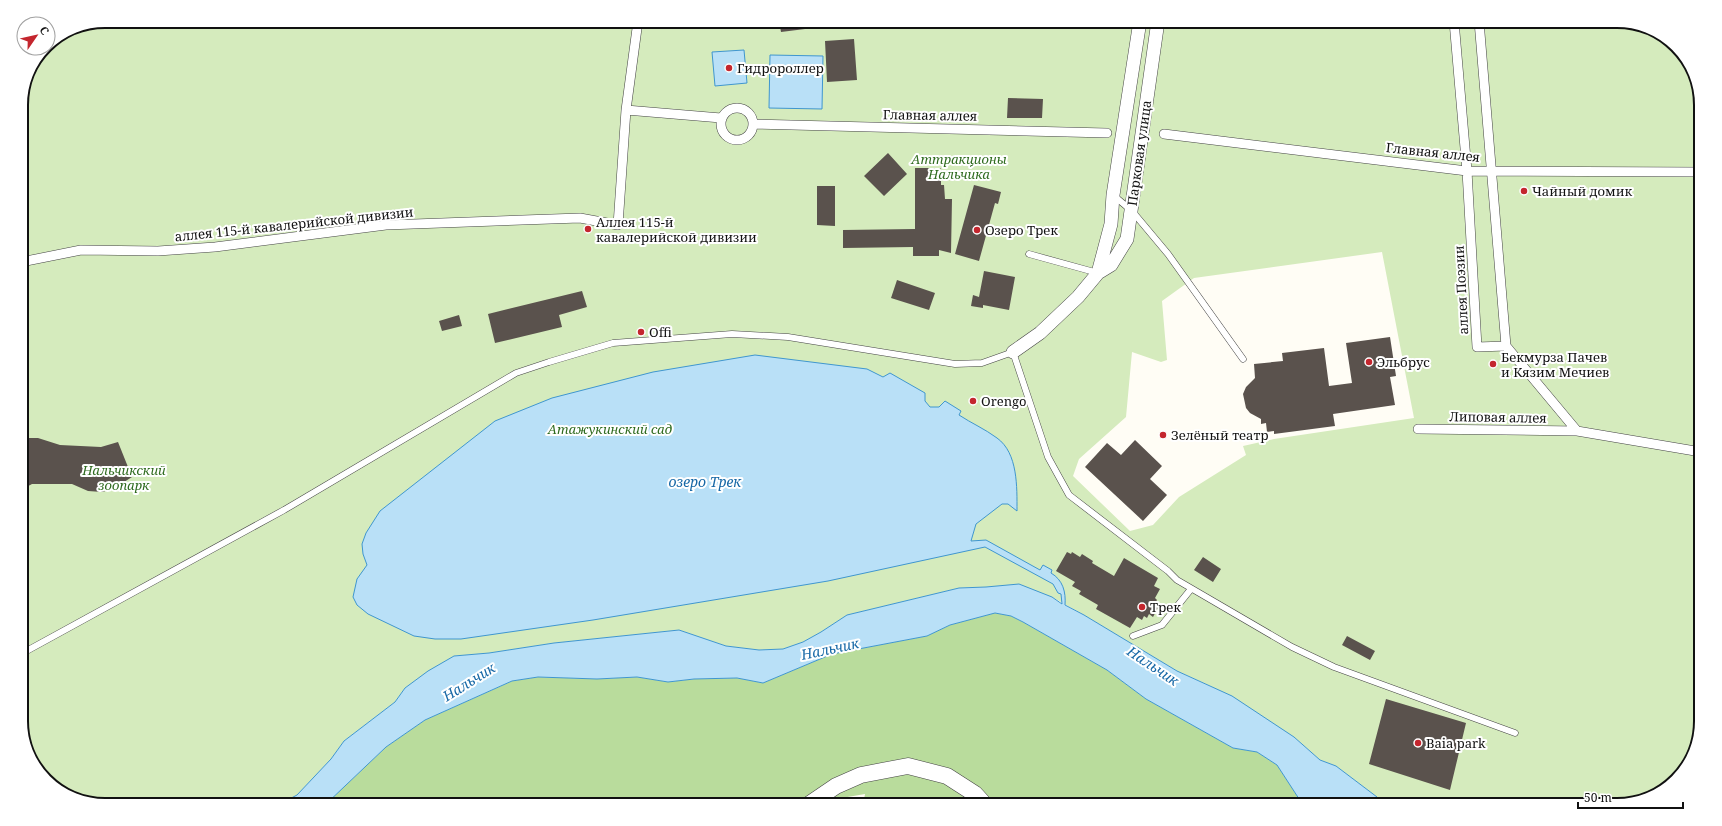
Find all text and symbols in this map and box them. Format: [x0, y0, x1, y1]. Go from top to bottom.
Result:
north arrow [16, 16, 56, 56]
text: С [36, 23, 53, 37]
place label: Гидророллер [737, 59, 824, 77]
marker: Гидророллер [724, 63, 734, 73]
street label: Парковая улица [1123, 99, 1155, 207]
street label: Главная аллея [883, 105, 977, 125]
street label: Главная аллея [1385, 138, 1481, 166]
park label: Аттракционы Нальчика [910, 150, 1007, 183]
place label: Чайный домик [1532, 182, 1633, 200]
marker: Чайный домик [1519, 186, 1529, 196]
street label: аллея 115-й кавалерийской дивизии [174, 202, 414, 245]
place label: Аллея 115-й кавалерийской дивизии [596, 213, 757, 246]
place label: Озеро Трек [985, 221, 1058, 239]
marker: Аллея 115-й кавалерийской дивизии [583, 224, 593, 234]
marker: Озеро Трек [972, 225, 982, 235]
street label: аллея Поэзии [1450, 245, 1472, 335]
place label: Offi [649, 323, 672, 341]
marker: Offi [636, 327, 646, 337]
place label: Бекмурза Пачев и Кязим Мечиев [1501, 348, 1609, 381]
place label: Эльбрус [1377, 353, 1430, 371]
marker: Эльбрус [1364, 357, 1374, 367]
marker: Бекмурза Пачев и Кязим Мечиев [1488, 359, 1498, 369]
place label: Orengo [981, 392, 1027, 410]
marker: Orengo [968, 396, 978, 406]
street label: Липовая аллея [1449, 407, 1547, 427]
park label: Атажукинский сад [547, 420, 672, 438]
place label: Зелёный театр [1171, 426, 1269, 444]
marker: Зелёный театр [1158, 430, 1168, 440]
park label: Нальчикский зоопарк [81, 461, 166, 494]
water label: озеро Трек [669, 472, 742, 491]
place label: Трек [1150, 598, 1181, 616]
marker: Трек [1137, 602, 1147, 612]
water label: Нальчик [798, 633, 862, 664]
water label: Нальчик [1123, 641, 1184, 690]
water label: Нальчик [438, 657, 499, 706]
place label: Baia park [1426, 734, 1486, 752]
marker: Baia park [1413, 738, 1423, 748]
scale bar [1578, 784, 1683, 810]
text: 50 m [1584, 789, 1612, 806]

